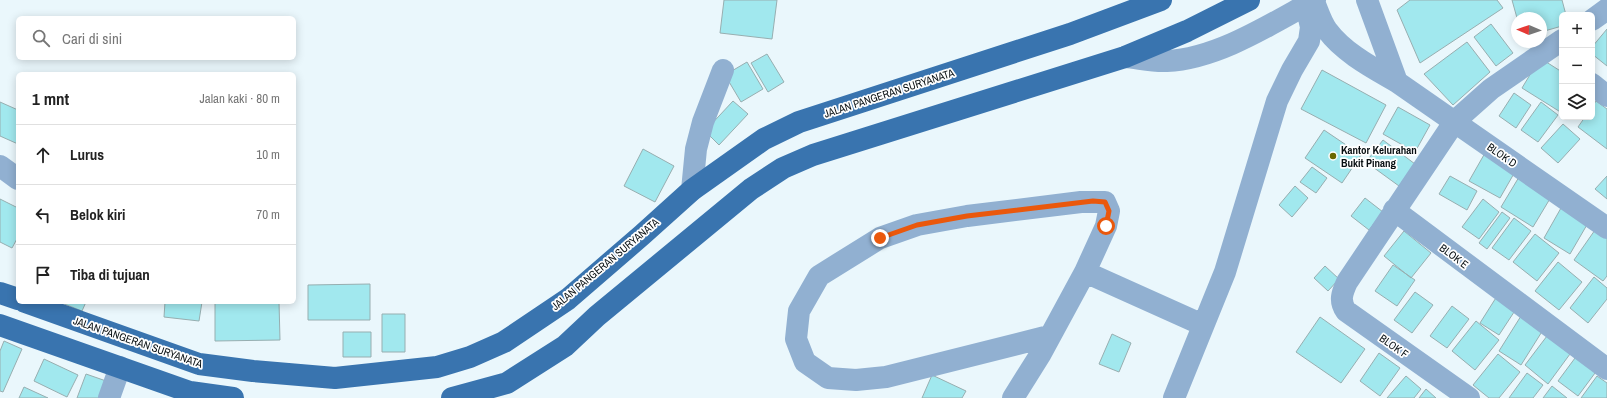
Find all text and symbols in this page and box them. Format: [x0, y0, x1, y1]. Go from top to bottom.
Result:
north arrow [1511, 12, 1547, 48]
map controls [1559, 12, 1595, 120]
button: + [1559, 12, 1595, 48]
search box [16, 16, 296, 60]
icon: search [30, 27, 52, 49]
text: Cari di sini [62, 28, 122, 49]
button: − [1559, 48, 1595, 84]
street label: JALAN PANGERAN SURYANATA [822, 65, 957, 121]
button: layers [1559, 84, 1595, 120]
text: 1 mnt [32, 87, 69, 110]
text: Jalan kaki · 80 m [199, 90, 280, 107]
street label: BLOK D [1484, 140, 1520, 170]
place label: Kantor Kelurahan Bukit Pinang [1341, 143, 1417, 170]
icon: ahead [32, 144, 54, 166]
text: Lurus [70, 144, 104, 165]
text: 10 m [256, 146, 280, 163]
marker: Kantor Kelurahan Bukit Pinang [1328, 151, 1338, 161]
icon: left [32, 204, 54, 226]
text: Belok kiri [70, 204, 125, 225]
text: 70 m [256, 206, 280, 223]
street label: JALAN PANGERAN SURYANATA [548, 214, 662, 313]
route start [1097, 217, 1115, 235]
route end [871, 229, 889, 247]
street label: BLOK E [1437, 241, 1471, 271]
icon: arrive [32, 264, 54, 286]
text: Tiba di tujuan [70, 264, 150, 285]
street label: JALAN PANGERAN SURYANATA [71, 313, 206, 371]
street label: BLOK F [1377, 331, 1412, 361]

